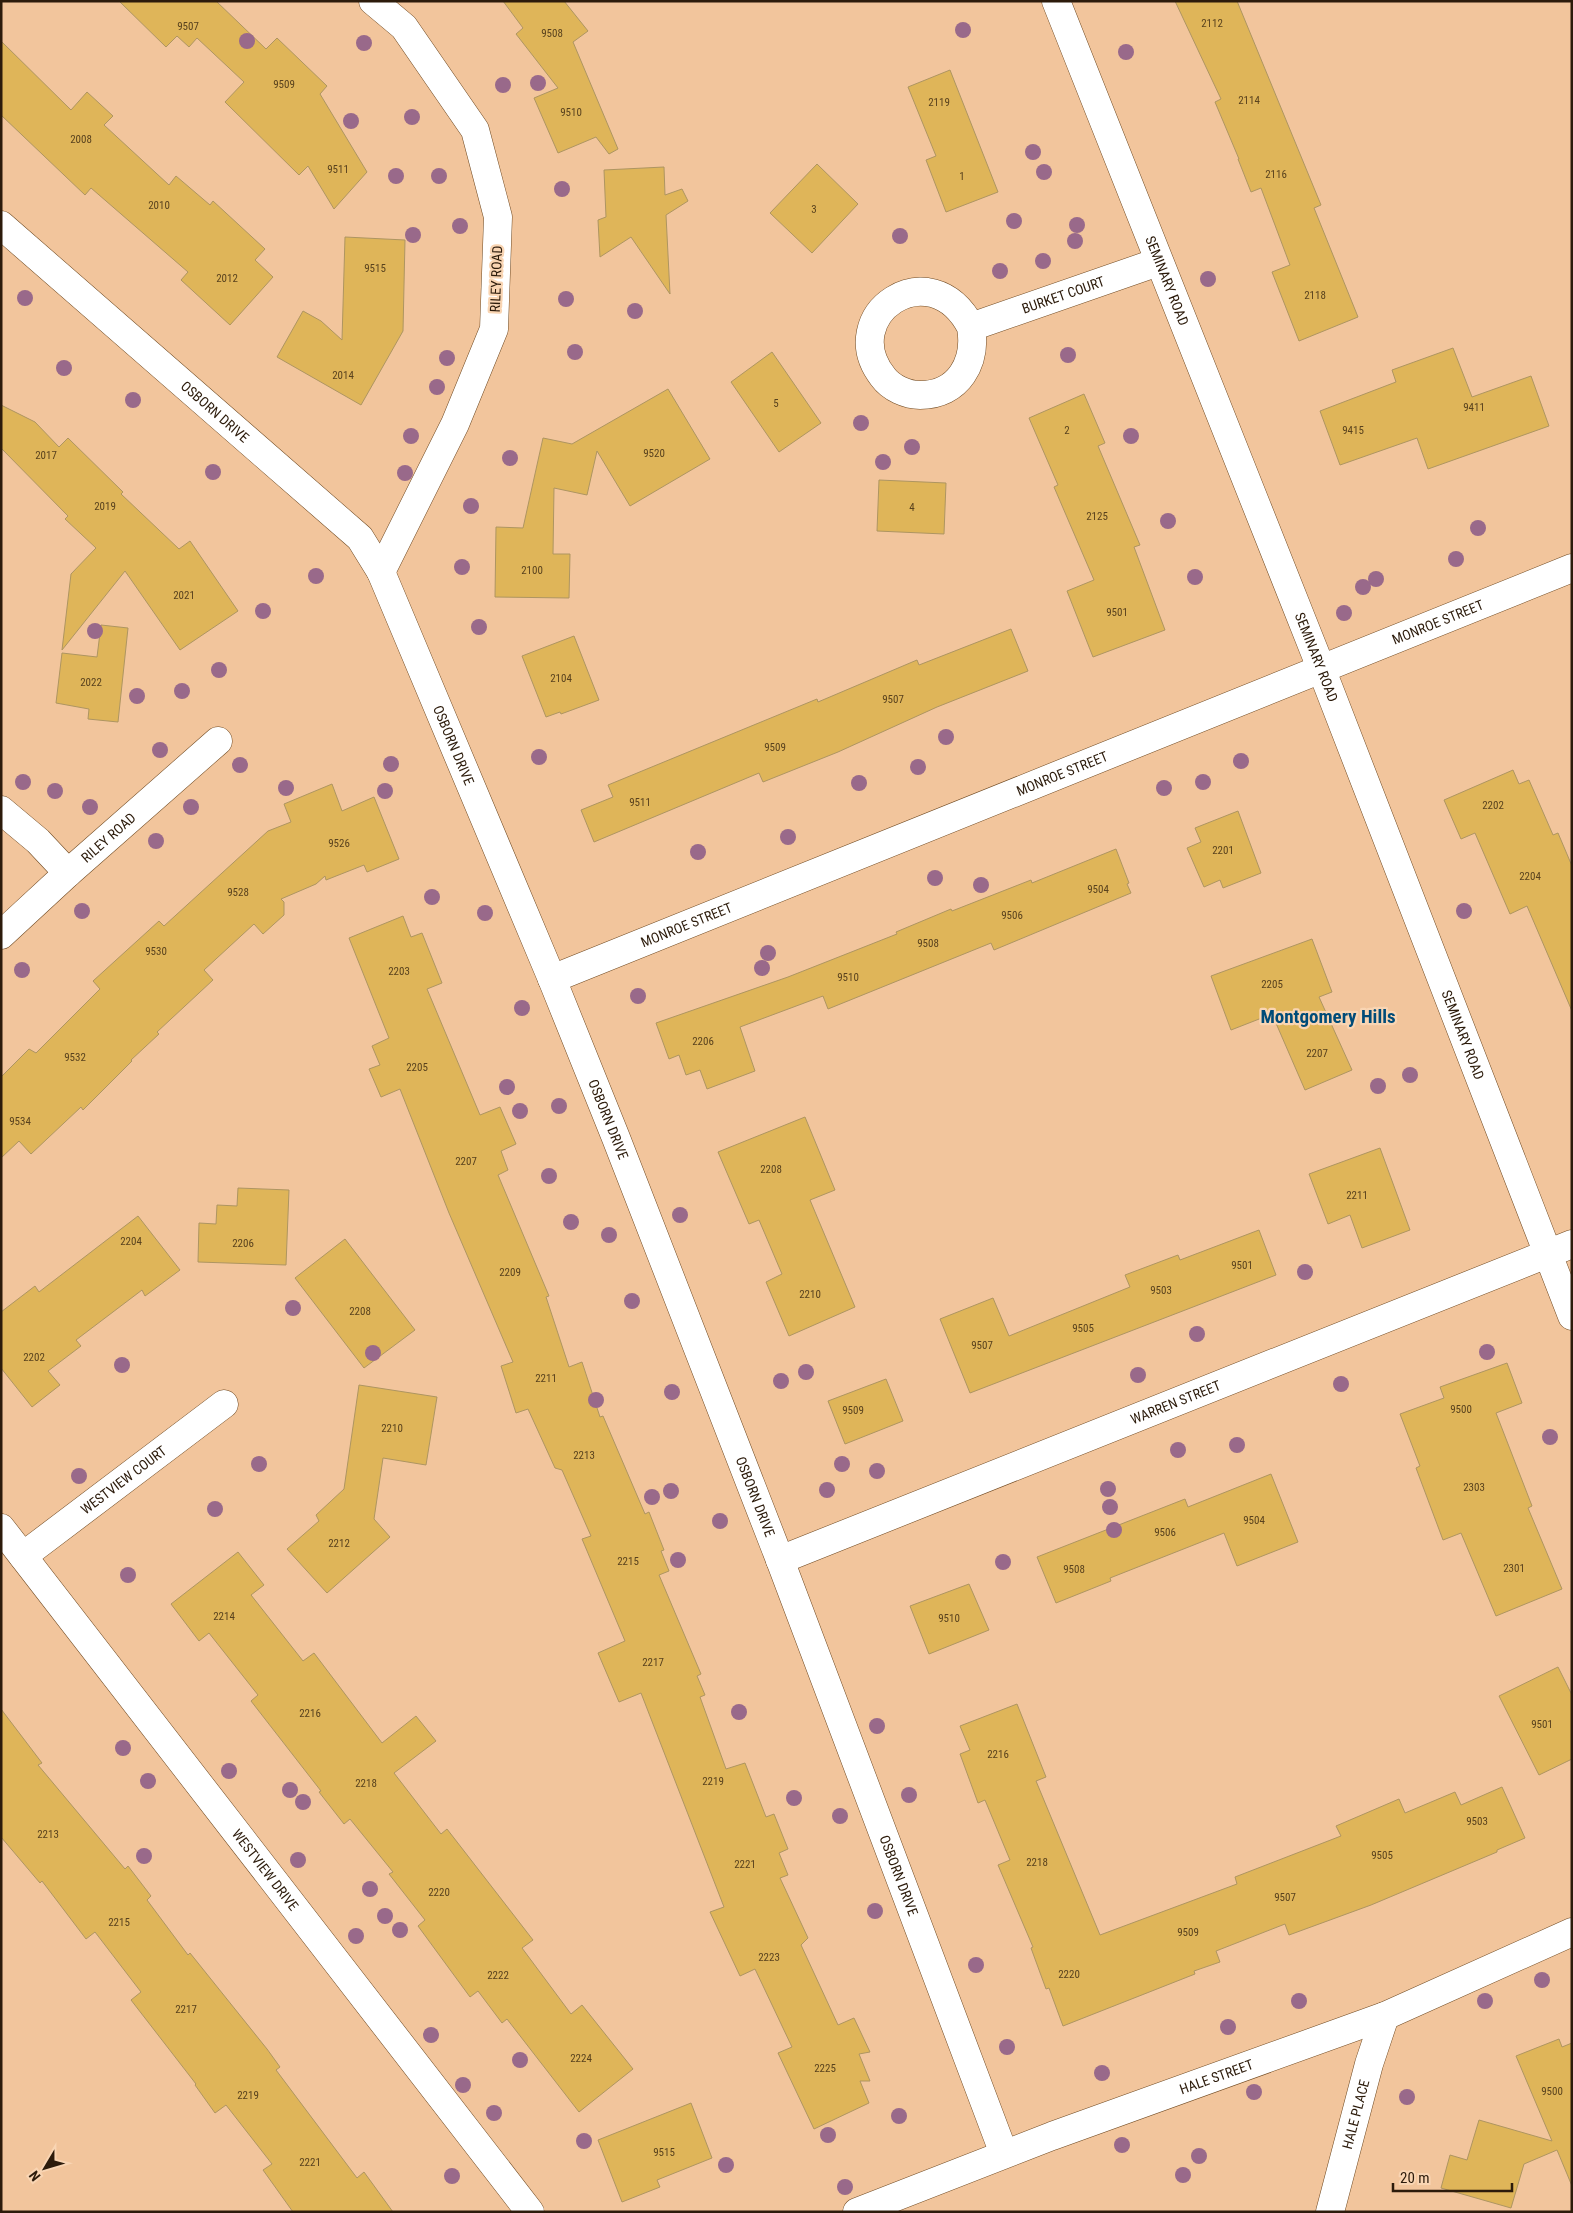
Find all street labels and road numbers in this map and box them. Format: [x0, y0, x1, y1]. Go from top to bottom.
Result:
street label: SEMINARY ROAD [1142, 234, 1192, 328]
street label: RILEY ROAD [487, 245, 505, 313]
street label: BURKET COURT [1020, 273, 1107, 317]
street label: OSBORN DRIVE [178, 378, 252, 446]
street label: MONROE STREET [1390, 597, 1486, 648]
street label: SEMINARY ROAD [1292, 610, 1341, 704]
street label: OSBORN DRIVE [430, 703, 478, 787]
street label: MONROE STREET [1014, 748, 1110, 799]
street label: RILEY ROAD [78, 809, 139, 866]
street label: MONROE STREET [638, 899, 735, 950]
street label: SEMINARY ROAD [1438, 988, 1488, 1082]
street label: OSBORN DRIVE [585, 1077, 632, 1162]
street label: WARREN STREET [1128, 1377, 1223, 1427]
street label: WESTVIEW COURT [78, 1443, 169, 1517]
street label: OSBORN DRIVE [733, 1454, 778, 1539]
street label: WESTVIEW DRIVE [229, 1826, 302, 1914]
street label: OSBORN DRIVE [877, 1833, 921, 1918]
street label: HALE STREET [1177, 2056, 1255, 2097]
street label: HALE PLACE [1339, 2078, 1373, 2151]

